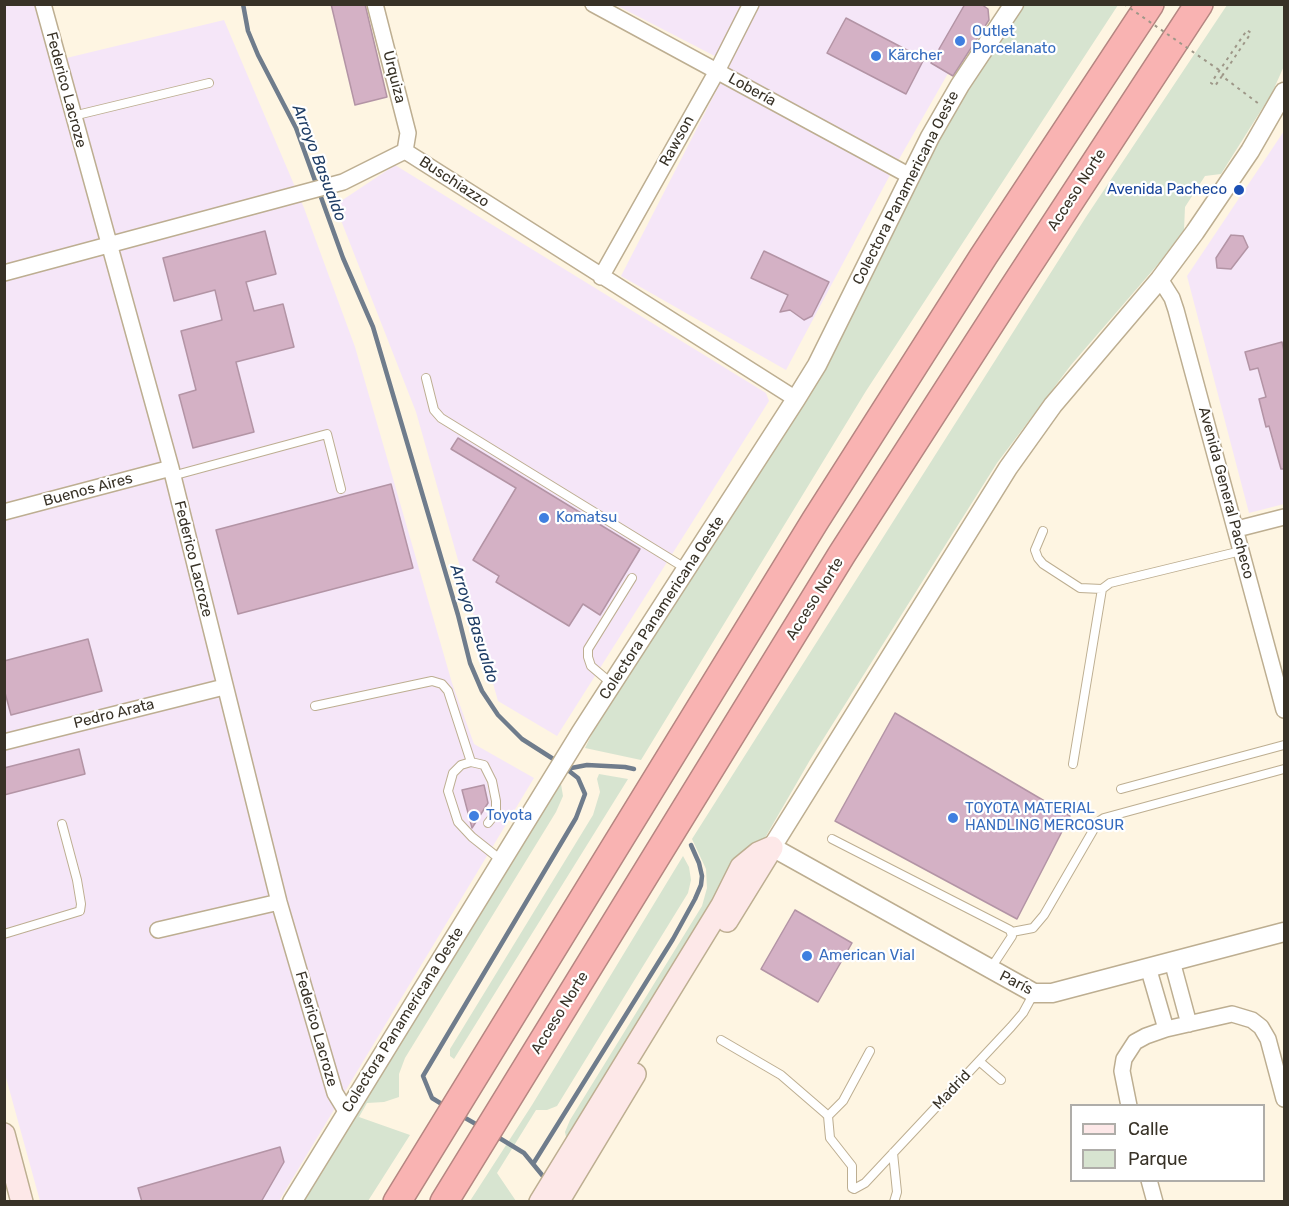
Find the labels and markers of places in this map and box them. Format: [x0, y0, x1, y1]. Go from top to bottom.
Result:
place label: Outlet Porcelanato [972, 23, 1056, 58]
marker: Outlet Porcelanato [953, 34, 967, 48]
place label: Kärcher [888, 47, 942, 65]
marker: Kärcher [869, 49, 883, 63]
place label: Avenida Pacheco [1107, 181, 1227, 199]
marker: Avenida Pacheco [1232, 183, 1246, 197]
place label: Komatsu [556, 509, 617, 527]
marker: Komatsu [537, 511, 551, 525]
place label: TOYOTA MATERIAL HANDLING MERCOSUR [965, 800, 1124, 835]
place label: Toyota [486, 807, 532, 825]
marker: Toyota [467, 809, 481, 823]
marker: TOYOTA MATERIAL HANDLING MERCOSUR [946, 811, 960, 825]
place label: American Vial [819, 947, 915, 965]
marker: American Vial [800, 949, 814, 963]

